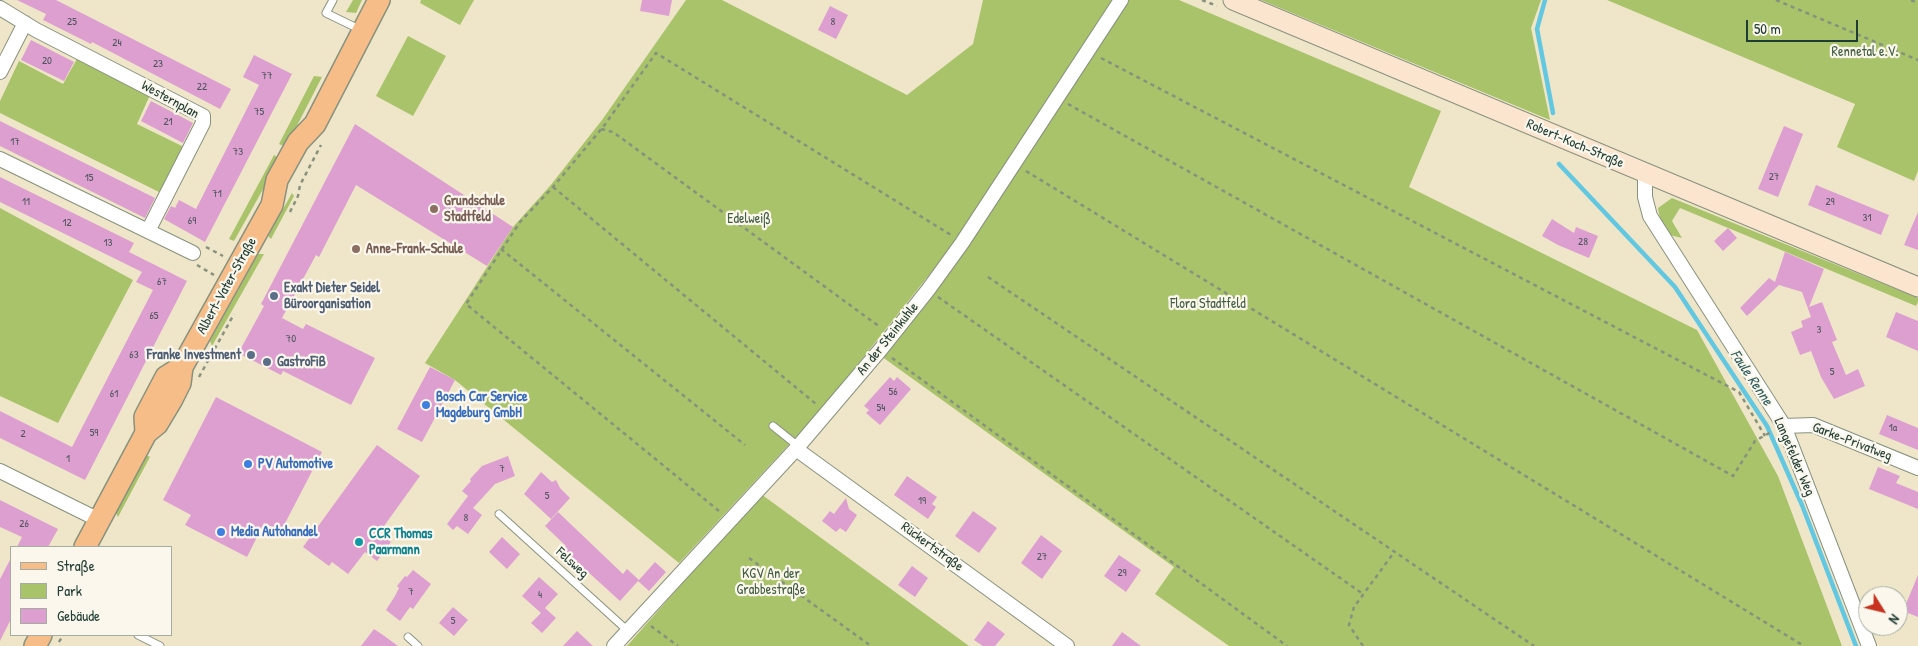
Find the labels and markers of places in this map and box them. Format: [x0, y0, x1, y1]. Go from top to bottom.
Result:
place label: Grundschule Stadtfeld [444, 193, 505, 226]
marker: Grundschule Stadtfeld [428, 203, 440, 215]
place label: Anne-Frank-Schule [366, 241, 463, 257]
marker: Anne-Frank-Schule [350, 243, 362, 255]
place label: Exakt Dieter Seidel Büroorganisation [284, 280, 380, 312]
marker: Exakt Dieter Seidel Büroorganisation [268, 290, 280, 302]
place label: Franke Investment [147, 347, 241, 363]
marker: Franke Investment [245, 349, 257, 361]
place label: GastroFiB [277, 354, 326, 370]
marker: GastroFiB [261, 356, 273, 368]
place label: Bosch Car Service Magdeburg GmbH [436, 389, 528, 422]
marker: Bosch Car Service Magdeburg GmbH [420, 399, 432, 411]
place label: PV Automotive [258, 456, 333, 472]
marker: PV Automotive [242, 458, 254, 470]
place label: Media Autohandel [231, 524, 318, 540]
marker: Media Autohandel [215, 526, 227, 538]
place label: CCR Thomas Paarmann [369, 526, 432, 558]
marker: CCR Thomas Paarmann [353, 536, 365, 548]

